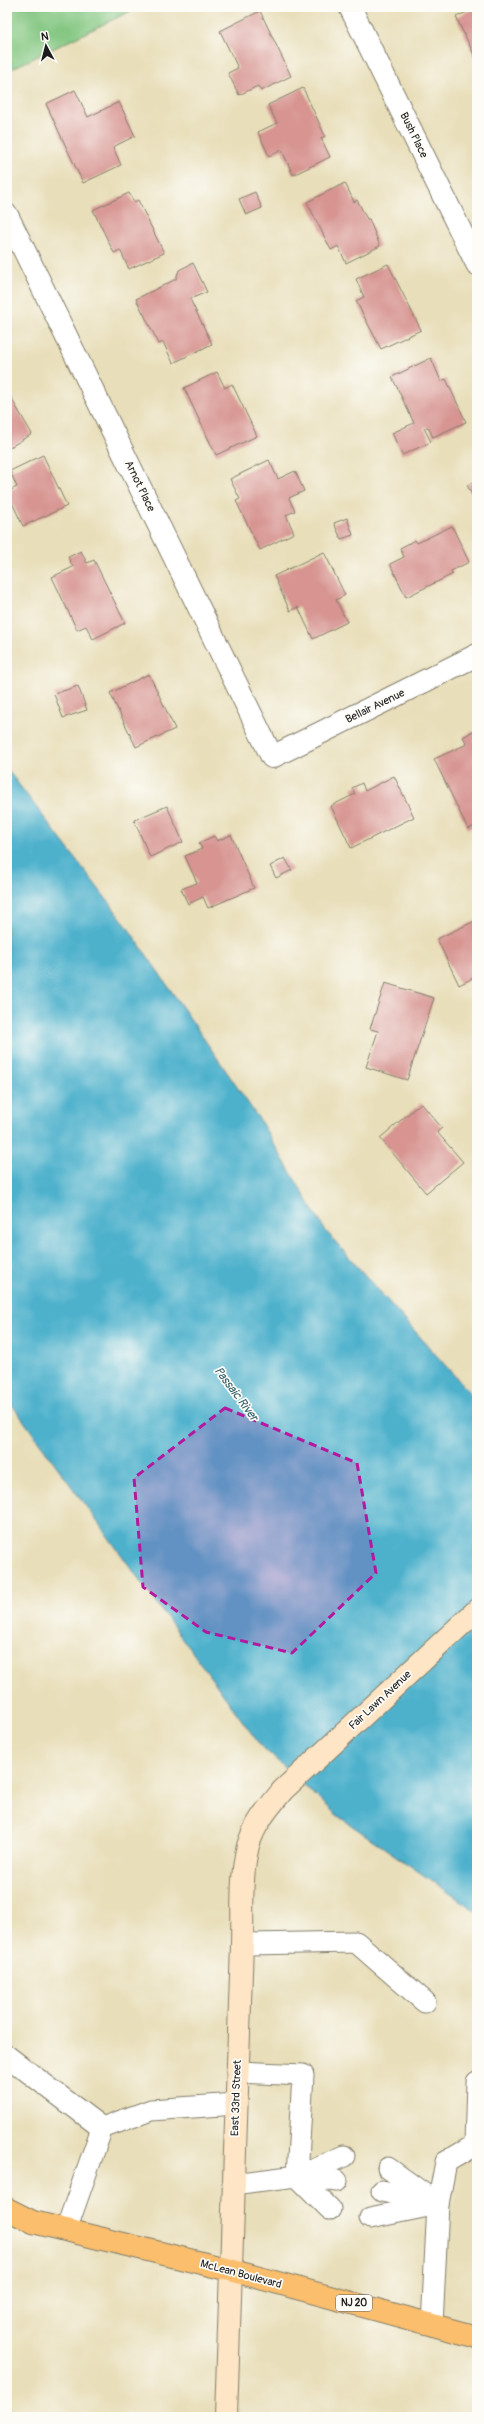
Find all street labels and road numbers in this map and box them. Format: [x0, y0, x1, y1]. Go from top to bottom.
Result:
street label: Bush Place [397, 110, 431, 160]
street label: Arnot Place [122, 458, 158, 514]
street label: Bellair Avenue [343, 686, 407, 726]
street label: Fair Lawn Avenue [346, 1667, 414, 1732]
street label: East 33rd Street [228, 2059, 244, 2136]
street label: McLean Boulevard [199, 2257, 283, 2291]
road number: NJ 20 [336, 2295, 372, 2311]

